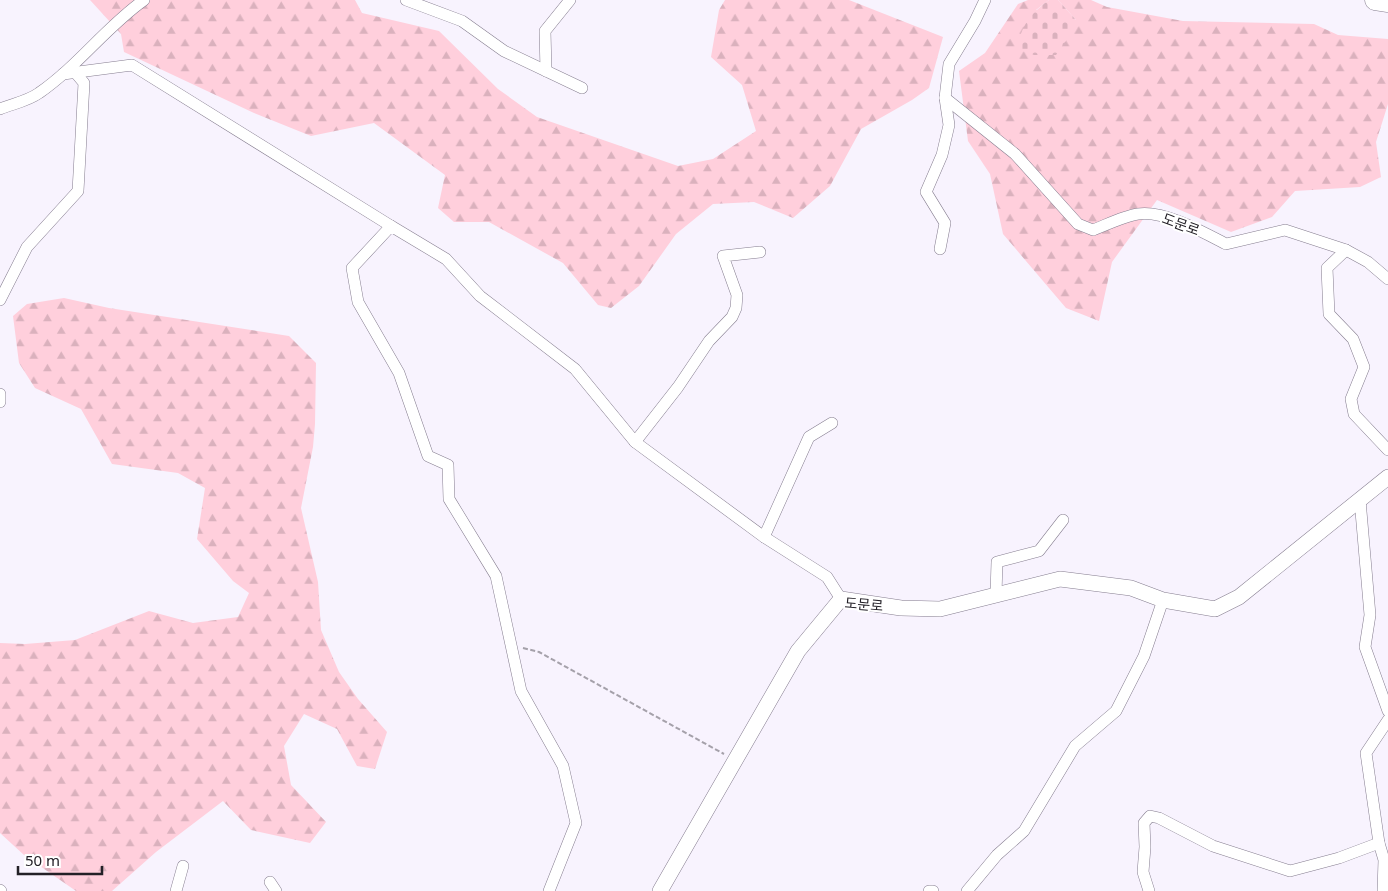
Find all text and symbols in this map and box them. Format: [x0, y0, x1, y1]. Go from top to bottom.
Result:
street label: 도문로 [1160, 208, 1203, 240]
street label: 도문로 [844, 593, 884, 615]
scale bar [18, 844, 101, 876]
text: 50 m [25, 850, 60, 870]

